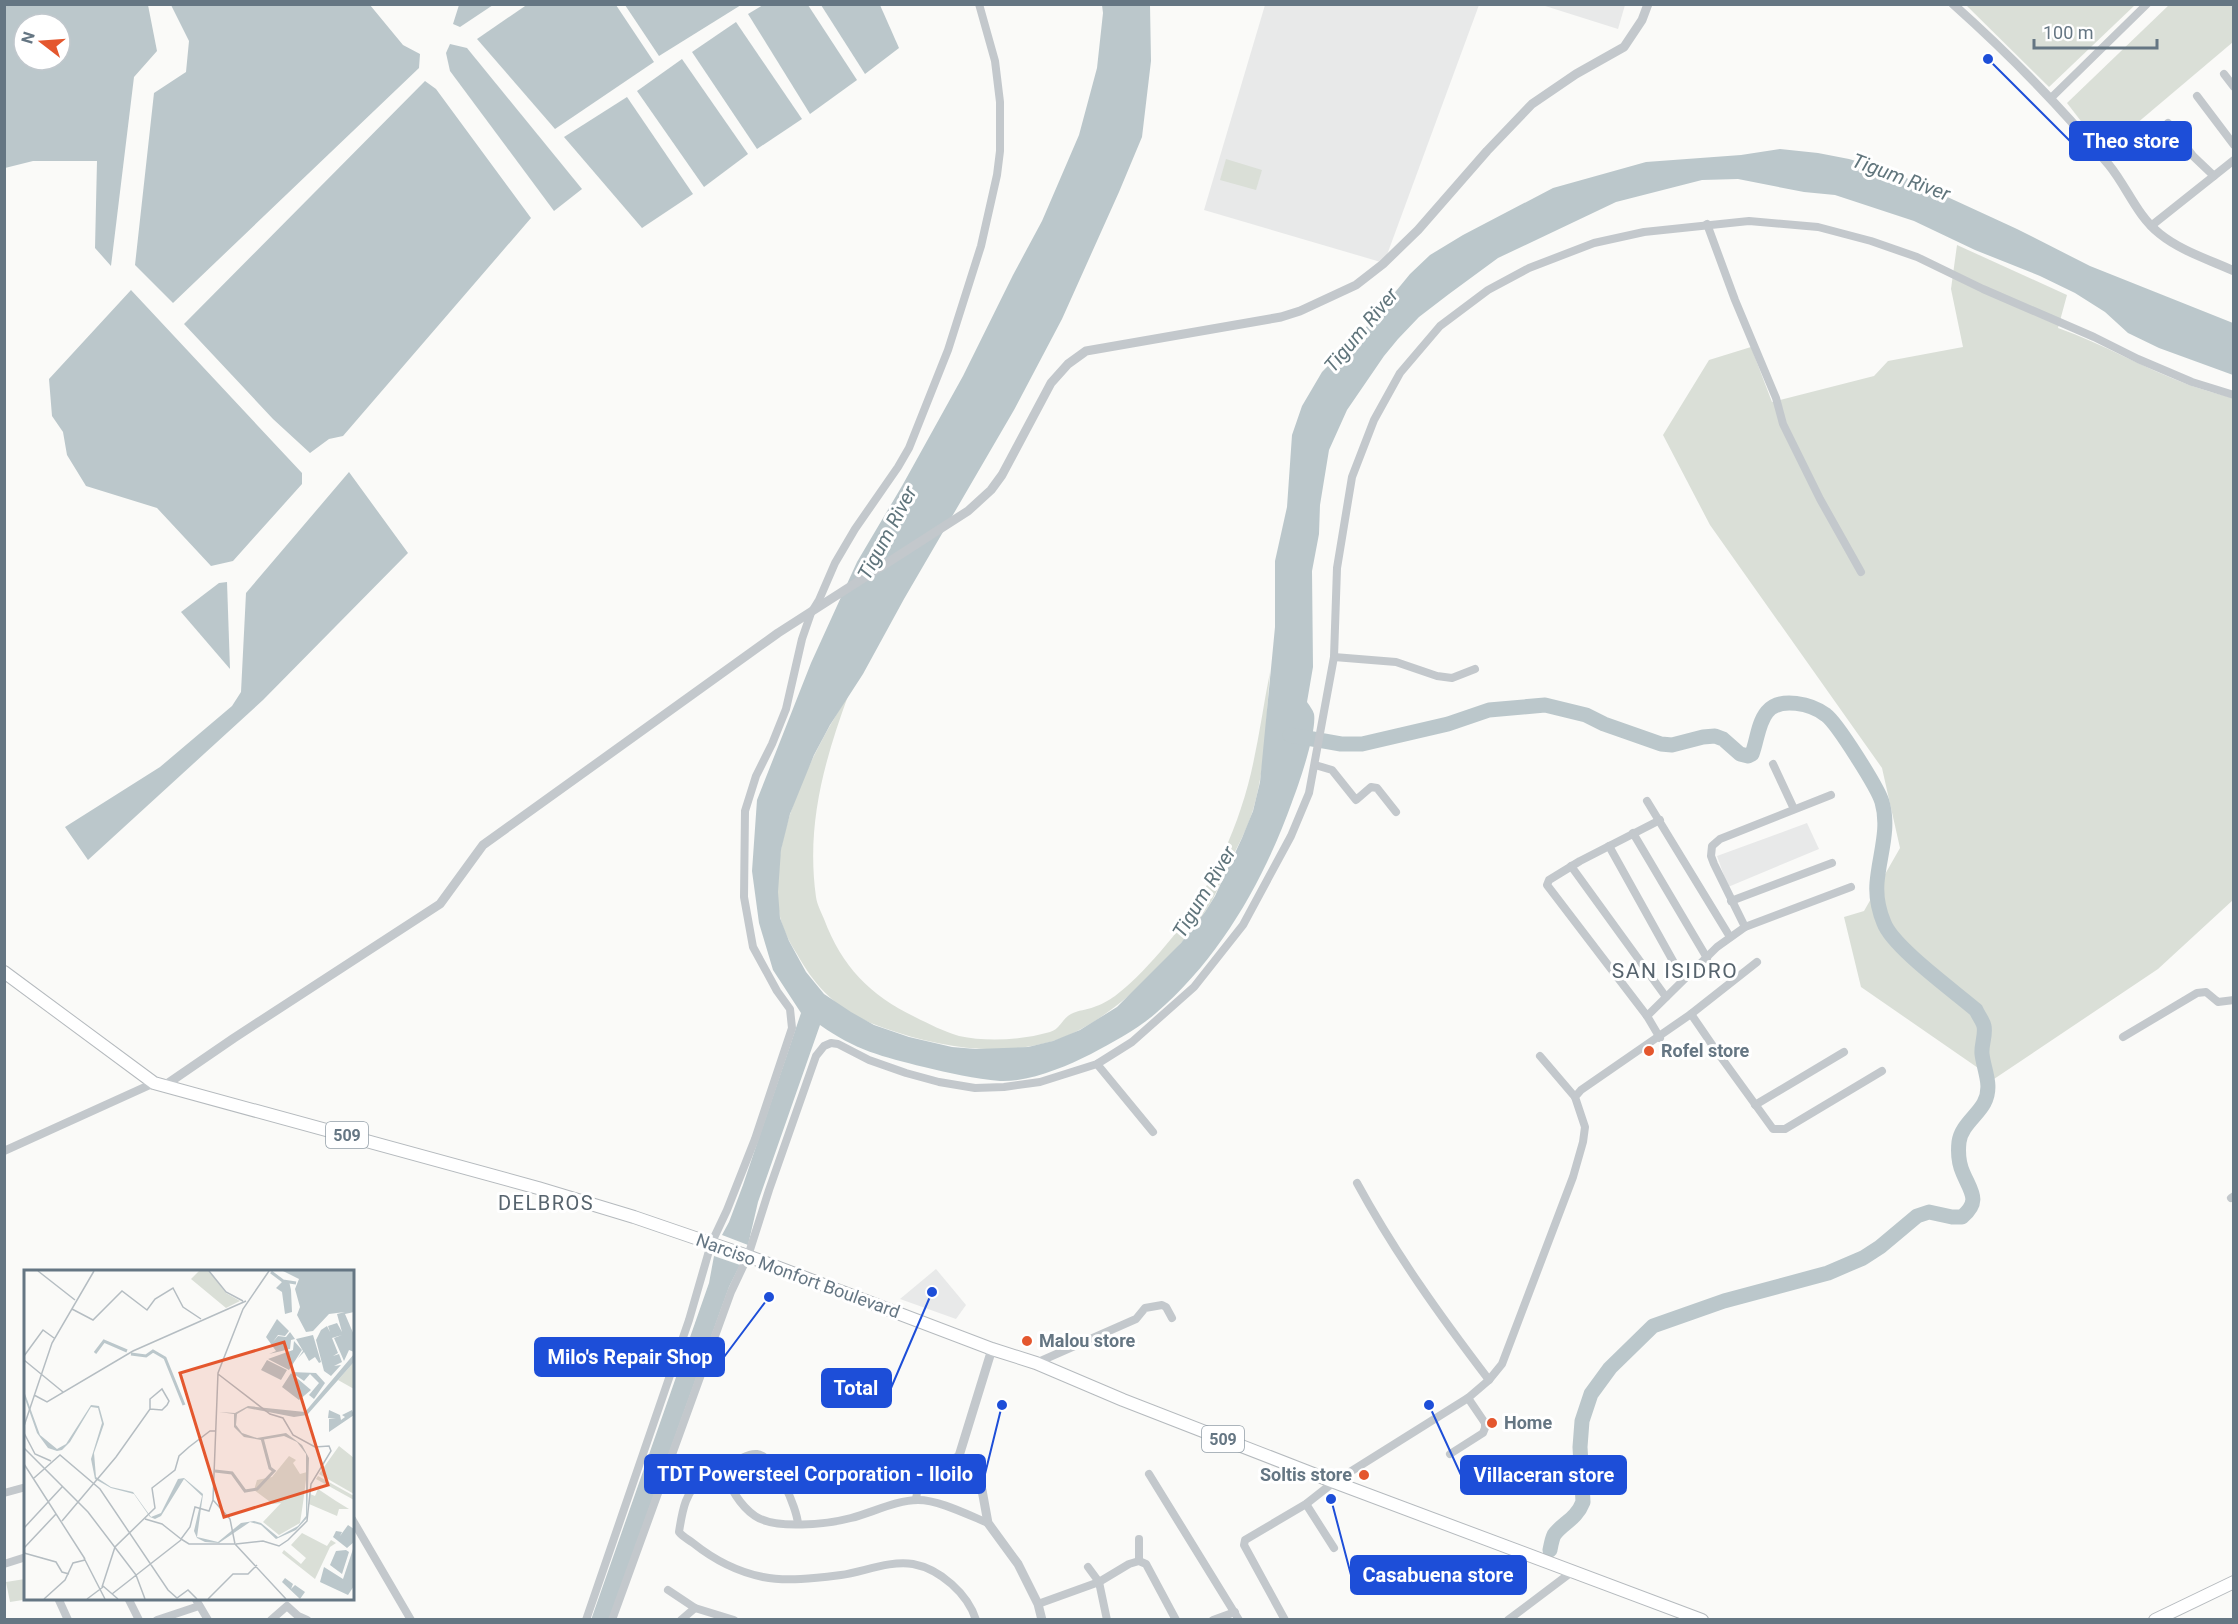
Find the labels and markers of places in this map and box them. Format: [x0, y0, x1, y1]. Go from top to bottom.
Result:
callout: Theo store [2070, 122, 2191, 160]
place label: Rofel store [1661, 1040, 1750, 1061]
marker: Rofel store [1642, 1044, 1656, 1058]
place label: Malou store [1039, 1330, 1136, 1351]
marker: Malou store [1020, 1334, 1034, 1348]
callout: Milo's Repair Shop [535, 1338, 724, 1376]
callout: Total [822, 1369, 891, 1407]
place label: Home [1504, 1412, 1552, 1433]
marker: Home [1485, 1416, 1499, 1430]
callout: TDT Powersteel Corporation - Iloilo [645, 1455, 985, 1493]
callout: Villaceran store [1461, 1456, 1626, 1494]
place label: Soltis store [1260, 1464, 1352, 1485]
marker: Soltis store [1357, 1468, 1371, 1482]
callout: Casabuena store [1351, 1556, 1526, 1594]

